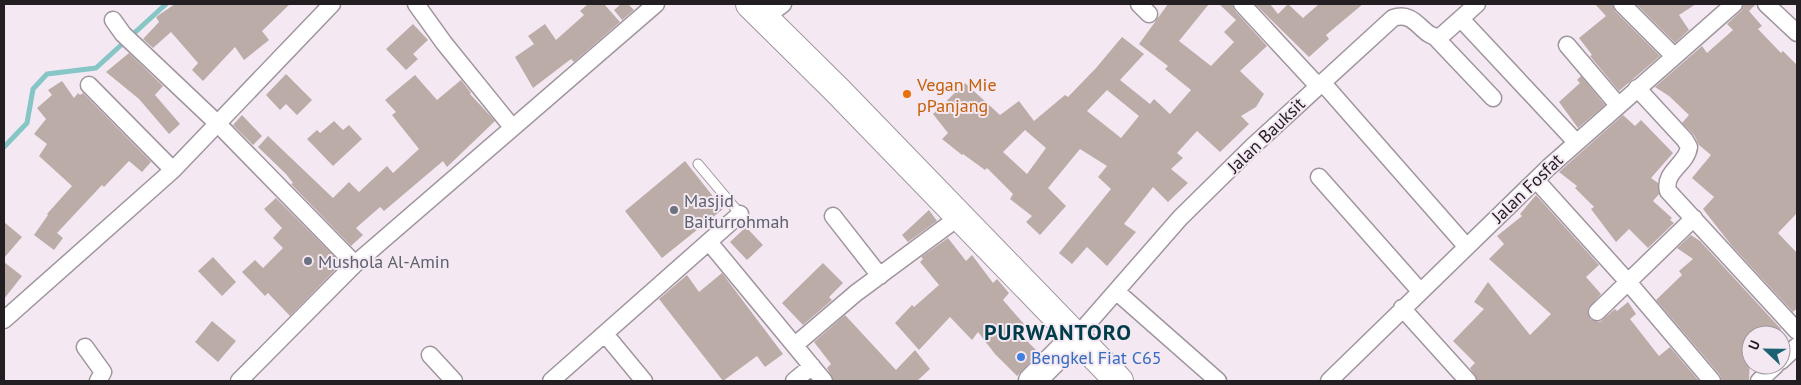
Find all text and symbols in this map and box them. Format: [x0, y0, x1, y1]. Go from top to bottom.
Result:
place label: Vegan Mie pPanjang [916, 73, 997, 117]
marker: Vegan Mie pPanjang [901, 88, 913, 100]
street label: Jalan Bauksit [1222, 92, 1310, 178]
street label: Jalan Fosfat [1486, 148, 1567, 228]
place label: Masjid Baiturrohmah [684, 189, 789, 233]
marker: Masjid Baiturrohmah [668, 204, 680, 216]
place label: Mushola Al-Amin [318, 250, 450, 273]
marker: Mushola Al-Amin [302, 255, 314, 267]
district label: PURWANTORO [984, 318, 1132, 346]
north arrow [1741, 325, 1791, 375]
text: U [1744, 338, 1764, 353]
place label: Bengkel Fiat C65 [1031, 346, 1162, 369]
marker: Bengkel Fiat C65 [1015, 351, 1027, 363]

